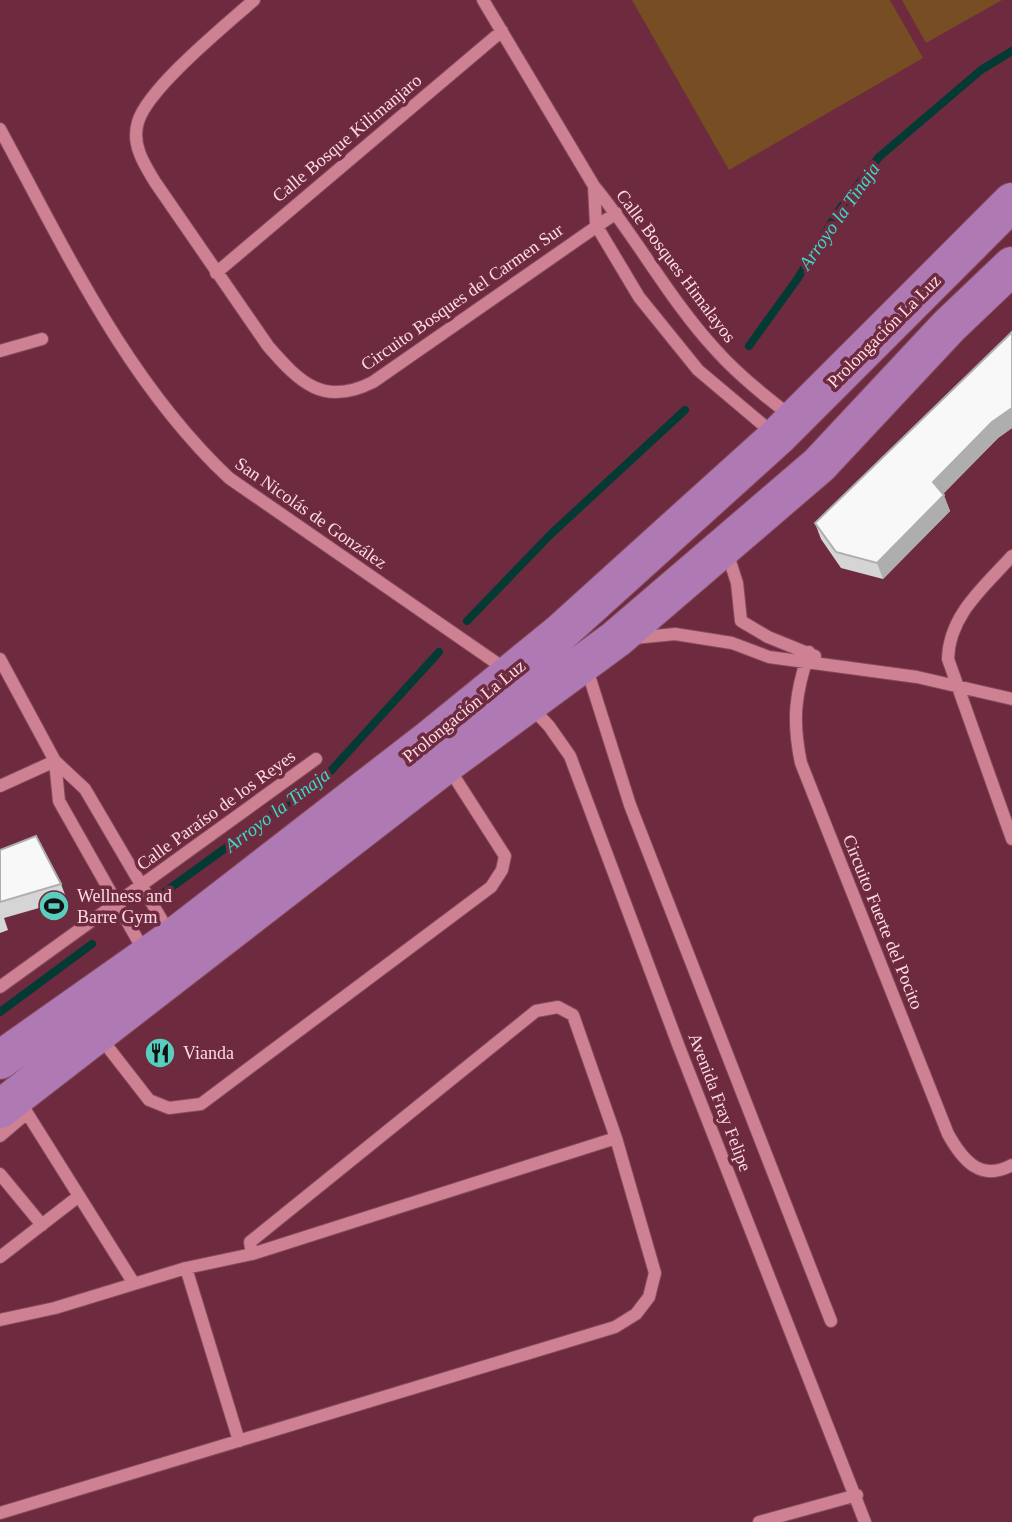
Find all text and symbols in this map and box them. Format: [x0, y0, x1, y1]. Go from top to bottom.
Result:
street label: Calle Bosque Kilimanjaro [269, 70, 425, 206]
water label: Arroyo la Tinaja [793, 158, 884, 275]
street label: Calle Bosques Himalayos [612, 186, 740, 346]
street label: Circuito Bosques del Carmen Sur [357, 219, 567, 375]
street label: Prolongación La Luz [823, 270, 945, 392]
street label: San Nicolás de González [231, 453, 391, 573]
street label: Prolongación La Luz [399, 655, 529, 767]
street label: Calle Paraíso de los Reyes [133, 746, 299, 874]
water label: Arroyo la Tinaja [219, 764, 334, 857]
street label: Circuito Fuerte del Pocito [839, 832, 927, 1012]
place label: Wellness and Barre Gym [77, 886, 172, 927]
sports icon: Wellness and Barre Gym [37, 889, 71, 923]
street label: Avenida Fray Felipe [684, 1030, 756, 1174]
restaurant icon: Vianda [143, 1036, 177, 1070]
place label: Vianda [183, 1043, 234, 1063]

